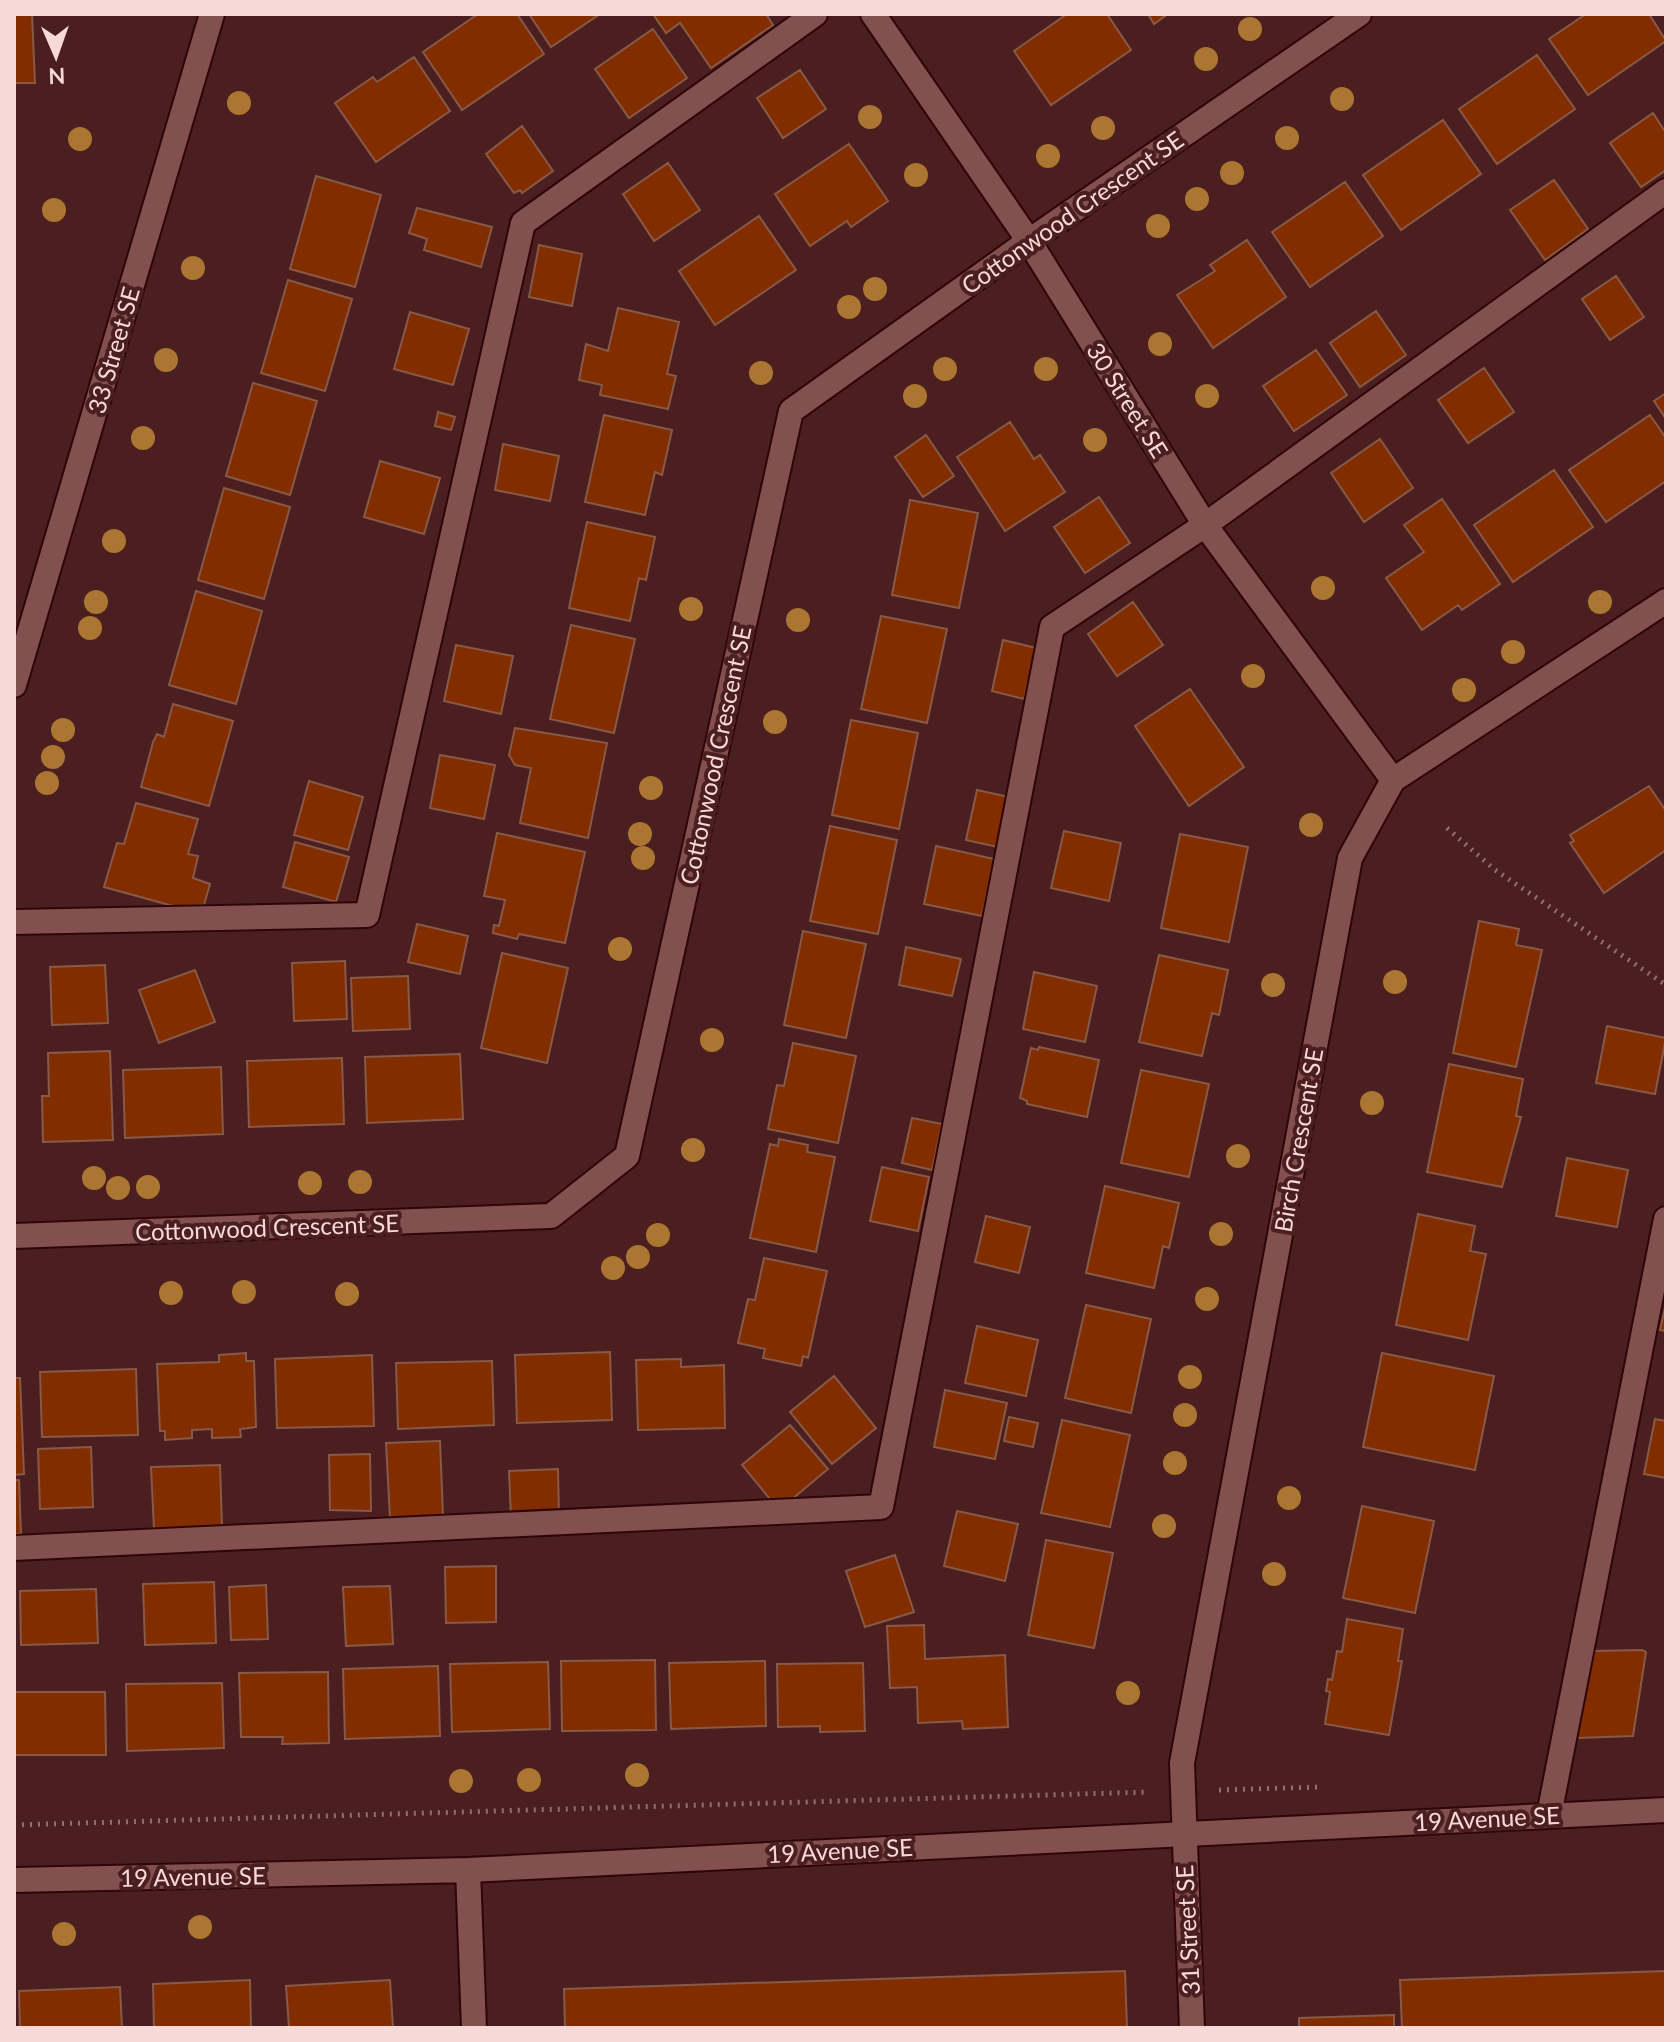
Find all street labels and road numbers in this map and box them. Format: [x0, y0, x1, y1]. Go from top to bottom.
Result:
street label: Cottonwood Crescent SE [956, 124, 1188, 300]
street label: 33 Street SE [81, 283, 145, 417]
street label: 30 Street SE [1081, 337, 1175, 463]
street label: Cottonwood Crescent SE [673, 623, 757, 887]
street label: Birch Crescent SE [1268, 1046, 1328, 1234]
street label: Cottonwood Crescent SE [135, 1208, 399, 1246]
street label: 19 Avenue SE [1414, 1800, 1560, 1836]
street label: 19 Avenue SE [767, 1832, 913, 1868]
street label: 19 Avenue SE [120, 1860, 266, 1892]
street label: 31 Street SE [1169, 1864, 1205, 1996]

